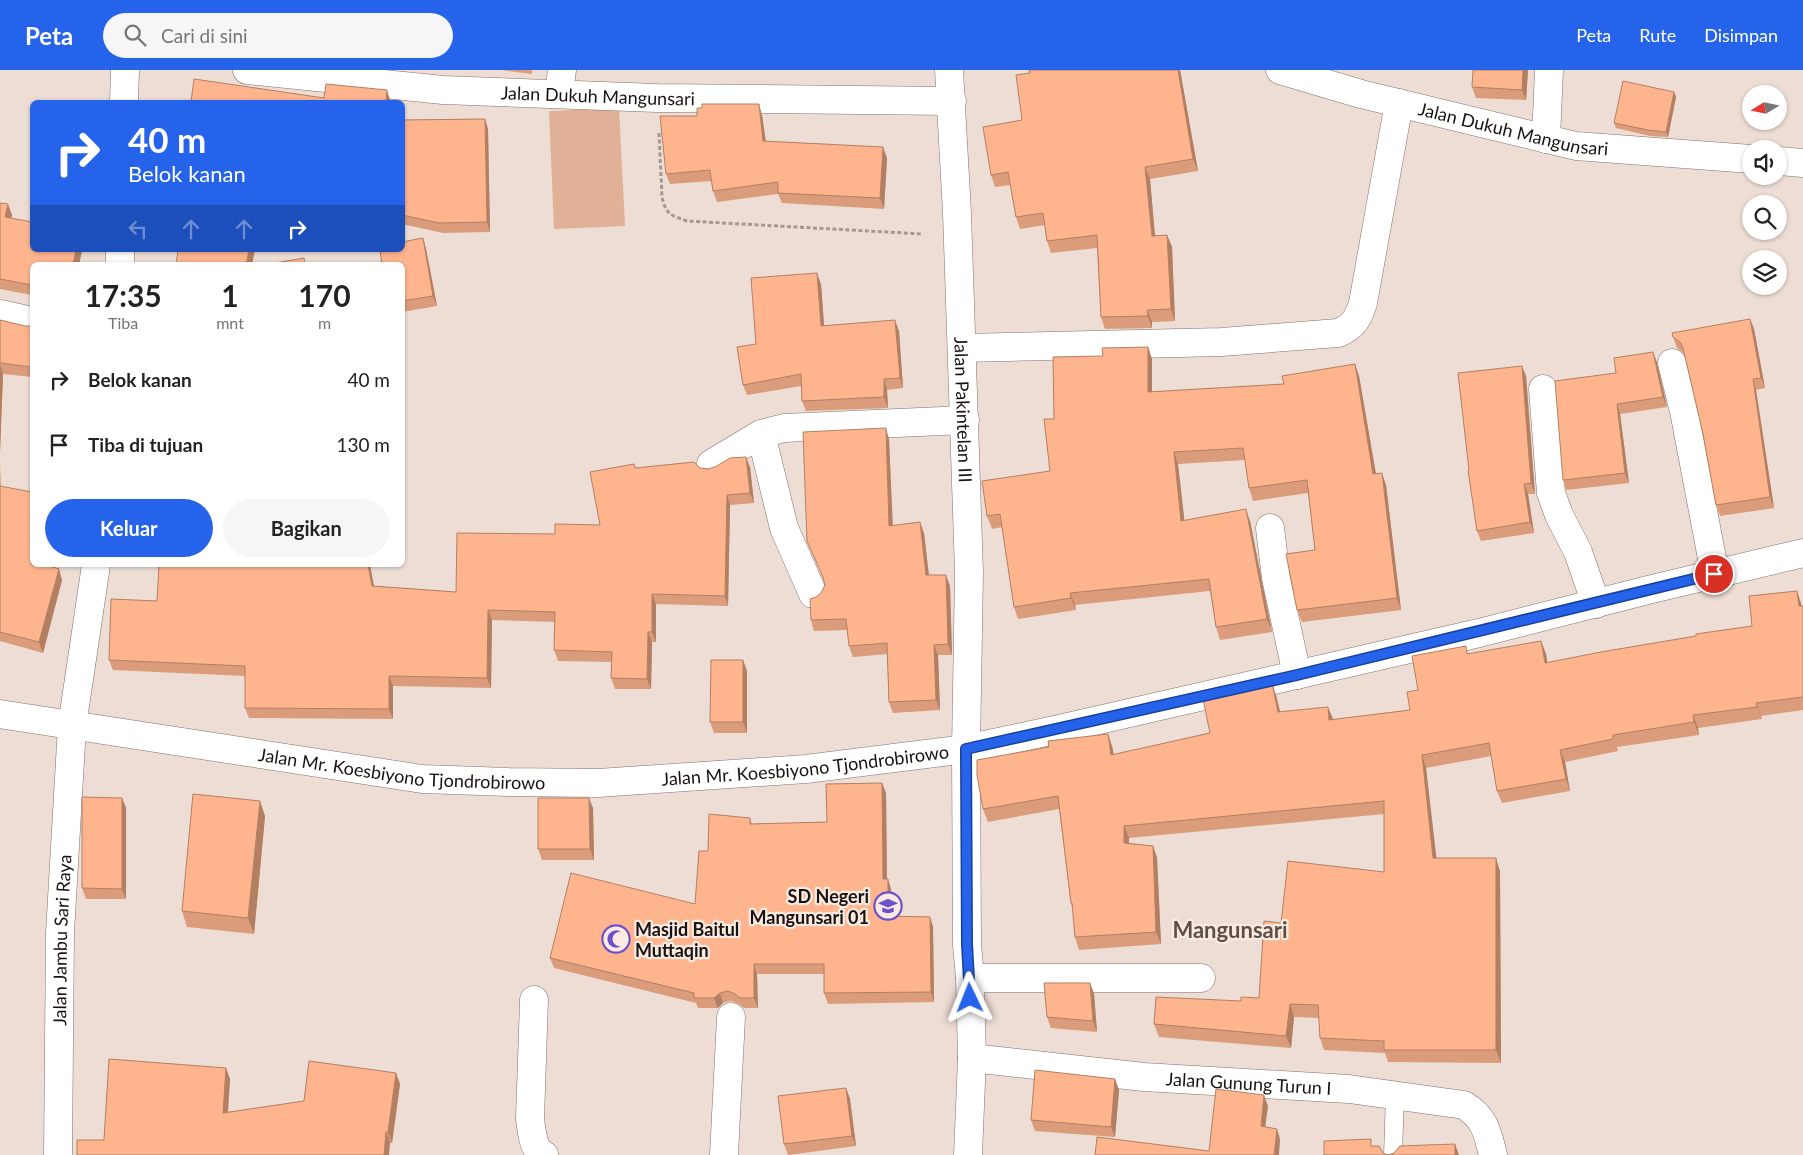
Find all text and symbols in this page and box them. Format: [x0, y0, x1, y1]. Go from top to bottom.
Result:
search box [103, 13, 453, 58]
text: Peta [25, 21, 73, 50]
icon: search [121, 21, 149, 49]
text: Cari di sini [161, 24, 248, 47]
text: Peta [1576, 24, 1611, 46]
text: Rute [1639, 24, 1676, 46]
text: Disimpan [1704, 24, 1778, 46]
street label: Jalan Dukuh Mangunsari [500, 81, 695, 109]
north arrow [1742, 85, 1788, 130]
map controls [1742, 85, 1787, 295]
street label: Jalan Dukuh Mangunsari [1416, 97, 1609, 159]
text: 40 m [128, 118, 206, 160]
icon: right [45, 120, 110, 185]
button: sound [1742, 140, 1787, 185]
text: Belok kanan [128, 160, 246, 187]
button: search [1742, 195, 1787, 240]
icon: left [124, 215, 152, 243]
icon: ahead [177, 215, 205, 243]
icon: ahead [230, 215, 258, 243]
icon: right [283, 215, 311, 243]
button: layers [1742, 250, 1787, 295]
text: 17:35 [84, 277, 162, 313]
text: 1 [221, 277, 239, 313]
text: 170 [298, 277, 351, 313]
text: Tiba [108, 313, 138, 332]
text: mnt [216, 313, 244, 332]
text: m [318, 313, 331, 332]
street label: Jalan Pakintelan III [950, 336, 977, 483]
icon: right [45, 366, 73, 394]
text: Belok kanan [88, 368, 192, 391]
text: 40 m [347, 368, 390, 391]
icon: arrive [45, 431, 73, 459]
text: Tiba di tujuan [88, 433, 203, 456]
text: 130 m [336, 433, 390, 456]
button: Keluar [45, 499, 213, 557]
button: Bagikan [223, 499, 390, 557]
pin [1693, 553, 1735, 595]
icon: arrive [1700, 560, 1728, 588]
street label: Jalan Mr. Koesbiyono Tjondrobirowo [661, 740, 950, 790]
street label: Jalan Mr. Koesbiyono Tjondrobirowo [257, 743, 545, 793]
street label: Jalan Jambu Sari Raya [48, 854, 76, 1026]
place label: SD Negeri Mangunsari 01 [750, 885, 869, 928]
school or university icon: SD Negeri Mangunsari 01 [873, 891, 903, 921]
district label: Mangunsari [1172, 916, 1288, 943]
place label: Masjid Baitul Muttaqin [635, 918, 739, 961]
mosque icon: Masjid Baitul Muttaqin [601, 924, 631, 954]
position arrow [943, 971, 995, 1023]
street label: Jalan Gunung Turun I [1165, 1067, 1332, 1099]

